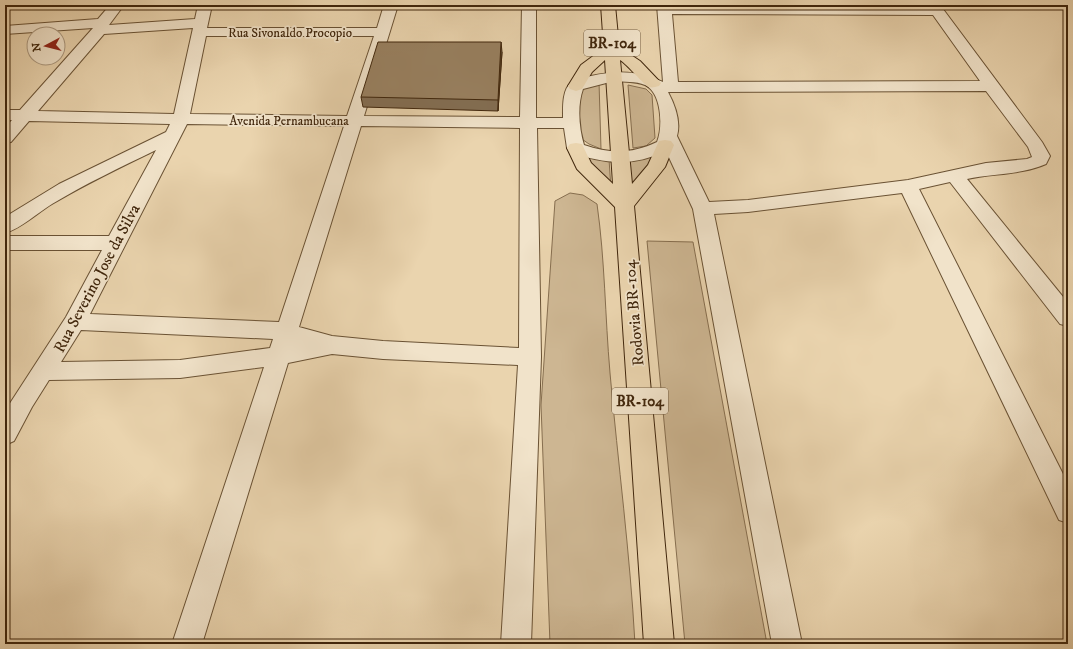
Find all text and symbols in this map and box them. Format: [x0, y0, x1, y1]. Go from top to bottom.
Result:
street label: Rua Sivonaldo Procopio [228, 25, 352, 41]
north arrow [26, 26, 66, 66]
road number: BR-104 [584, 30, 640, 56]
text: N [30, 42, 45, 52]
street label: Avenida Pernambucana [229, 113, 349, 129]
street label: Rua Severino Jose da Silva [49, 201, 145, 356]
street label: Rodovia BR-104 [619, 258, 649, 367]
road number: BR-104 [612, 388, 668, 414]

